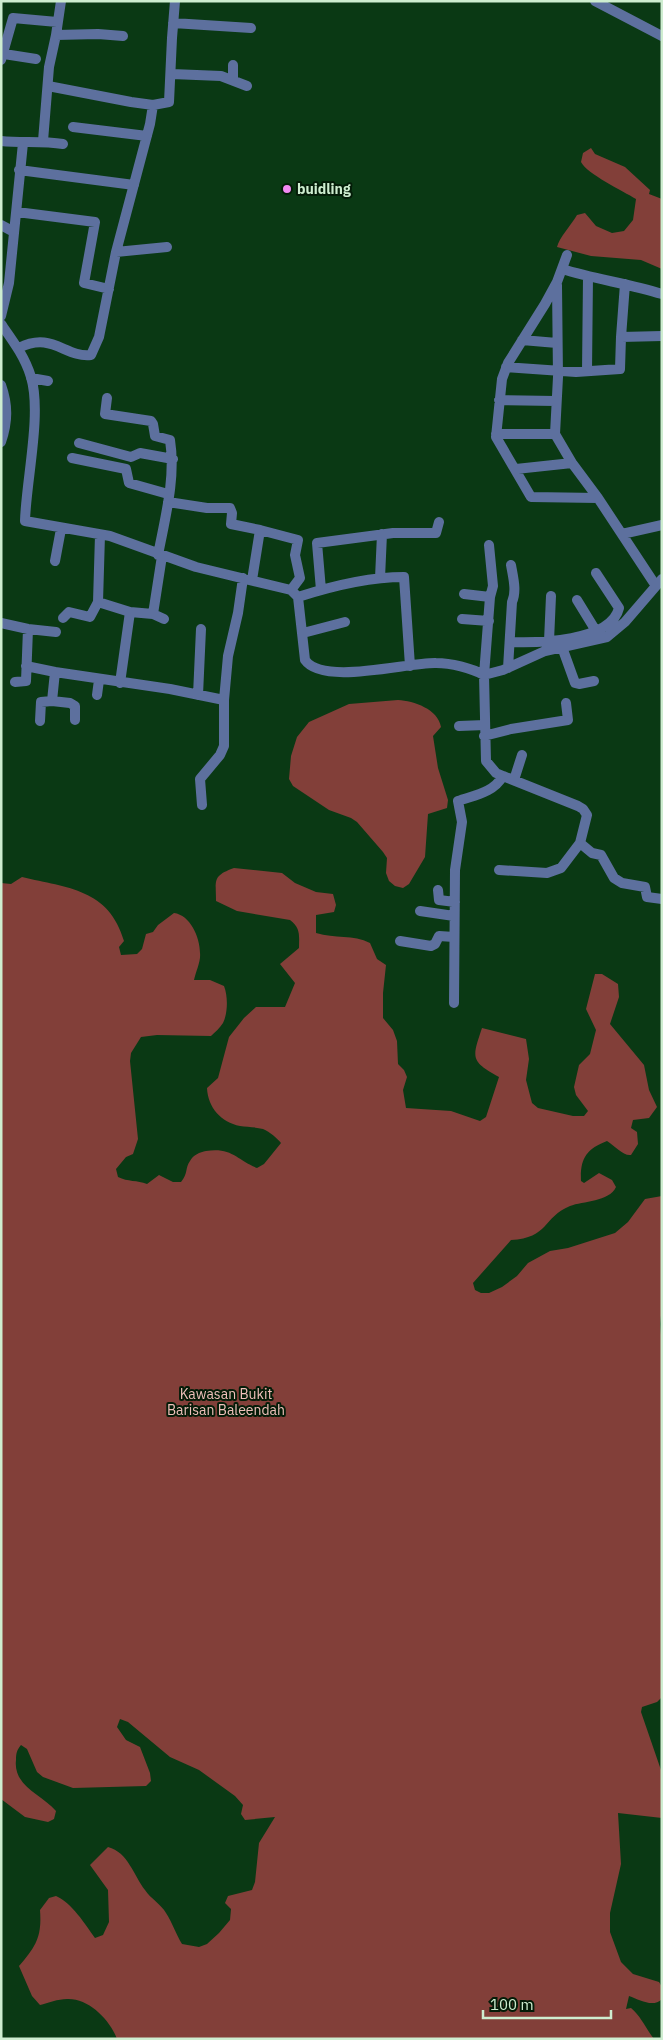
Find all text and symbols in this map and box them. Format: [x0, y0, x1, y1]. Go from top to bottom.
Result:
place label: buidling [297, 180, 351, 198]
marker: buidling [281, 183, 293, 195]
park label: Kawasan Bukit Barisan Baleendah [167, 1385, 285, 1419]
scale bar [483, 1988, 610, 2020]
text: 100 m [490, 1995, 534, 2014]

